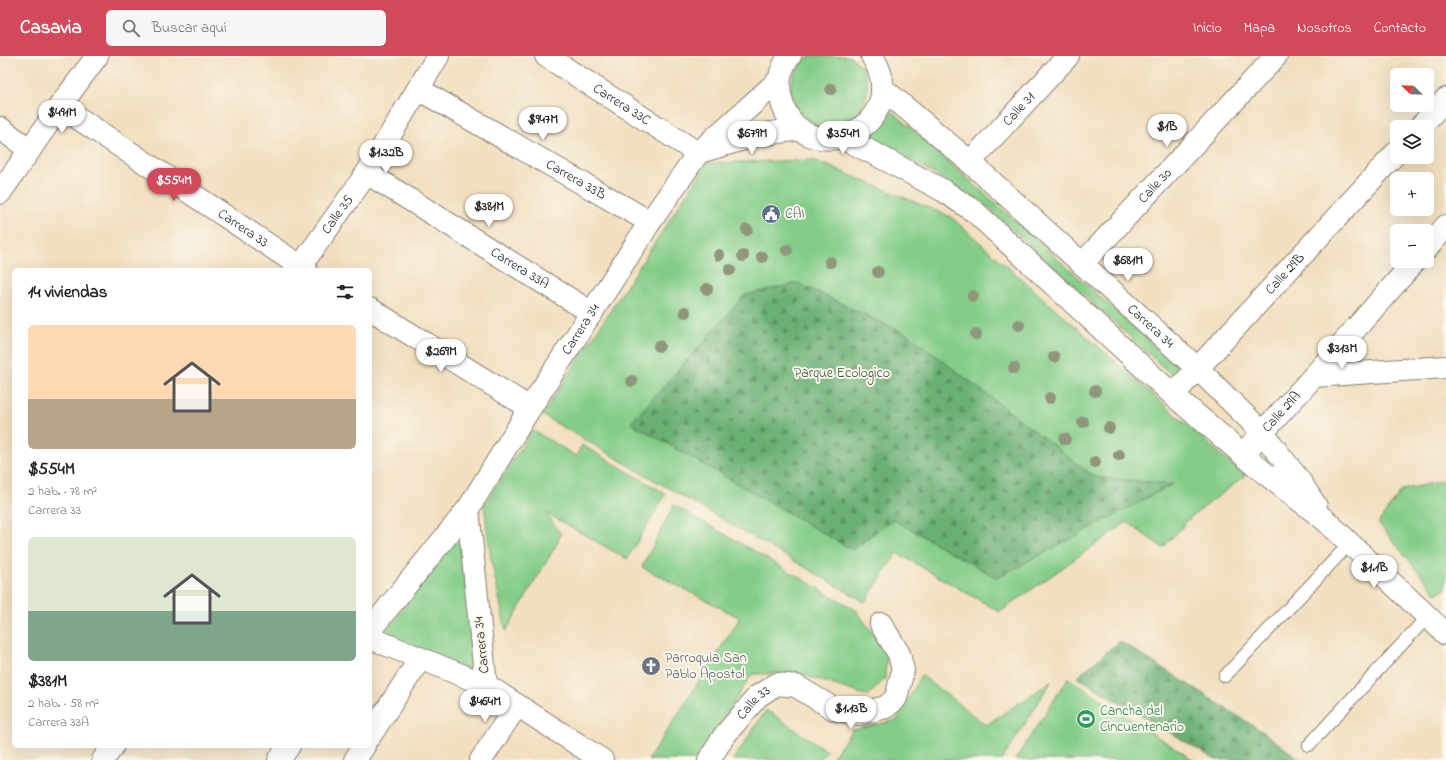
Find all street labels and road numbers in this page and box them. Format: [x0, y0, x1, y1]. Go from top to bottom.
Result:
street label: Carrera 33C [589, 78, 655, 131]
street label: Calle 31 [998, 87, 1041, 131]
street label: Carrera 33B [542, 154, 610, 205]
street label: Calle 30 [1133, 163, 1177, 208]
street label: Calle 35 [316, 191, 359, 238]
street label: Carrera 33 [213, 203, 273, 253]
street label: Carrera 33A [486, 242, 553, 294]
street label: Calle 29B [1260, 248, 1310, 299]
street label: Carrera 34 [556, 299, 605, 359]
street label: Carrera 34 [1122, 299, 1179, 353]
street label: Calle 29A [1257, 386, 1306, 437]
street label: Carrera 34 [469, 615, 495, 675]
street label: Calle 33 [732, 680, 775, 724]

